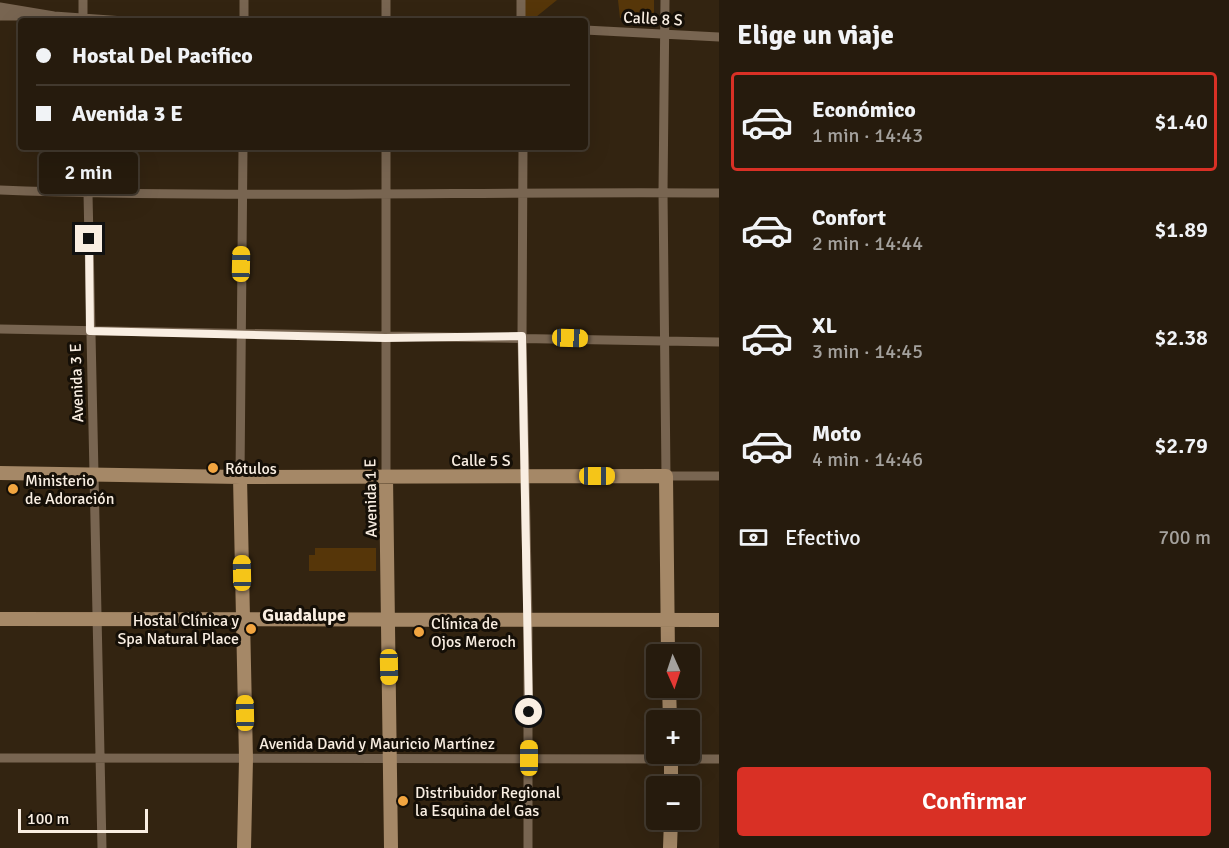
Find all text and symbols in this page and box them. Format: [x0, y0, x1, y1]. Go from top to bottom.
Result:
street label: Calle 8 S [623, 7, 683, 31]
text: Elige un viaje [737, 19, 894, 52]
text: Hostal Del Pacifico [72, 42, 253, 69]
icon: car [740, 95, 794, 149]
text: Económico [812, 96, 916, 123]
text: Avenida 3 E [72, 100, 183, 127]
text: $1.40 [1154, 108, 1208, 135]
text: 1 min · 14:43 [812, 123, 923, 148]
callout: 2 min [40, 152, 138, 194]
text: 2 min [65, 160, 112, 185]
icon: car [740, 203, 794, 257]
text: Confort [812, 204, 886, 231]
text: $1.89 [1154, 216, 1208, 243]
route end [75, 225, 102, 252]
text: 2 min · 14:44 [812, 231, 923, 256]
car [232, 246, 250, 282]
icon: car [740, 311, 794, 365]
text: XL [812, 312, 837, 339]
text: $2.38 [1154, 324, 1208, 351]
car [552, 328, 588, 348]
text: 3 min · 14:45 [812, 339, 923, 364]
street label: Avenida 3 E [66, 343, 88, 423]
icon: car [740, 419, 794, 473]
text: Moto [812, 420, 861, 447]
text: $2.79 [1154, 432, 1208, 459]
text: 4 min · 14:46 [812, 447, 923, 472]
street label: Calle 5 S [451, 451, 511, 471]
street label: Avenida 1 E [360, 458, 382, 538]
place label: Rótulos [225, 459, 277, 479]
marker: Rótulos [206, 461, 220, 475]
car [579, 467, 615, 485]
place label: Ministerio de Adoración [25, 471, 114, 509]
marker: Ministerio de Adoración [6, 482, 20, 496]
icon: cash [737, 521, 770, 554]
text: Efectivo [785, 524, 861, 551]
text: 700 m [1158, 525, 1211, 550]
car [233, 555, 251, 591]
district label: Guadalupe [262, 604, 346, 626]
place label: Hostal Clínica y Spa Natural Place [117, 611, 240, 649]
place label: Clínica de Ojos Meroch [431, 614, 516, 652]
marker: Hostal Clínica y Spa Natural Place [244, 622, 258, 636]
marker: Clínica de Ojos Meroch [412, 625, 426, 639]
north arrow [646, 644, 700, 698]
map controls [646, 644, 700, 830]
car [380, 649, 398, 685]
car [236, 695, 254, 731]
route start [515, 698, 542, 725]
button: + [646, 710, 700, 764]
street label: Avenida David y Mauricio Martínez [259, 734, 495, 754]
car [520, 740, 538, 776]
button: Confirmar [737, 767, 1211, 836]
button: − [646, 776, 700, 830]
place label: Distribuidor Regional la Esquina del Gas [415, 783, 561, 821]
marker: Distribuidor Regional la Esquina del Gas [396, 794, 410, 808]
scale bar [18, 806, 148, 834]
text: 100 m [27, 809, 69, 829]

